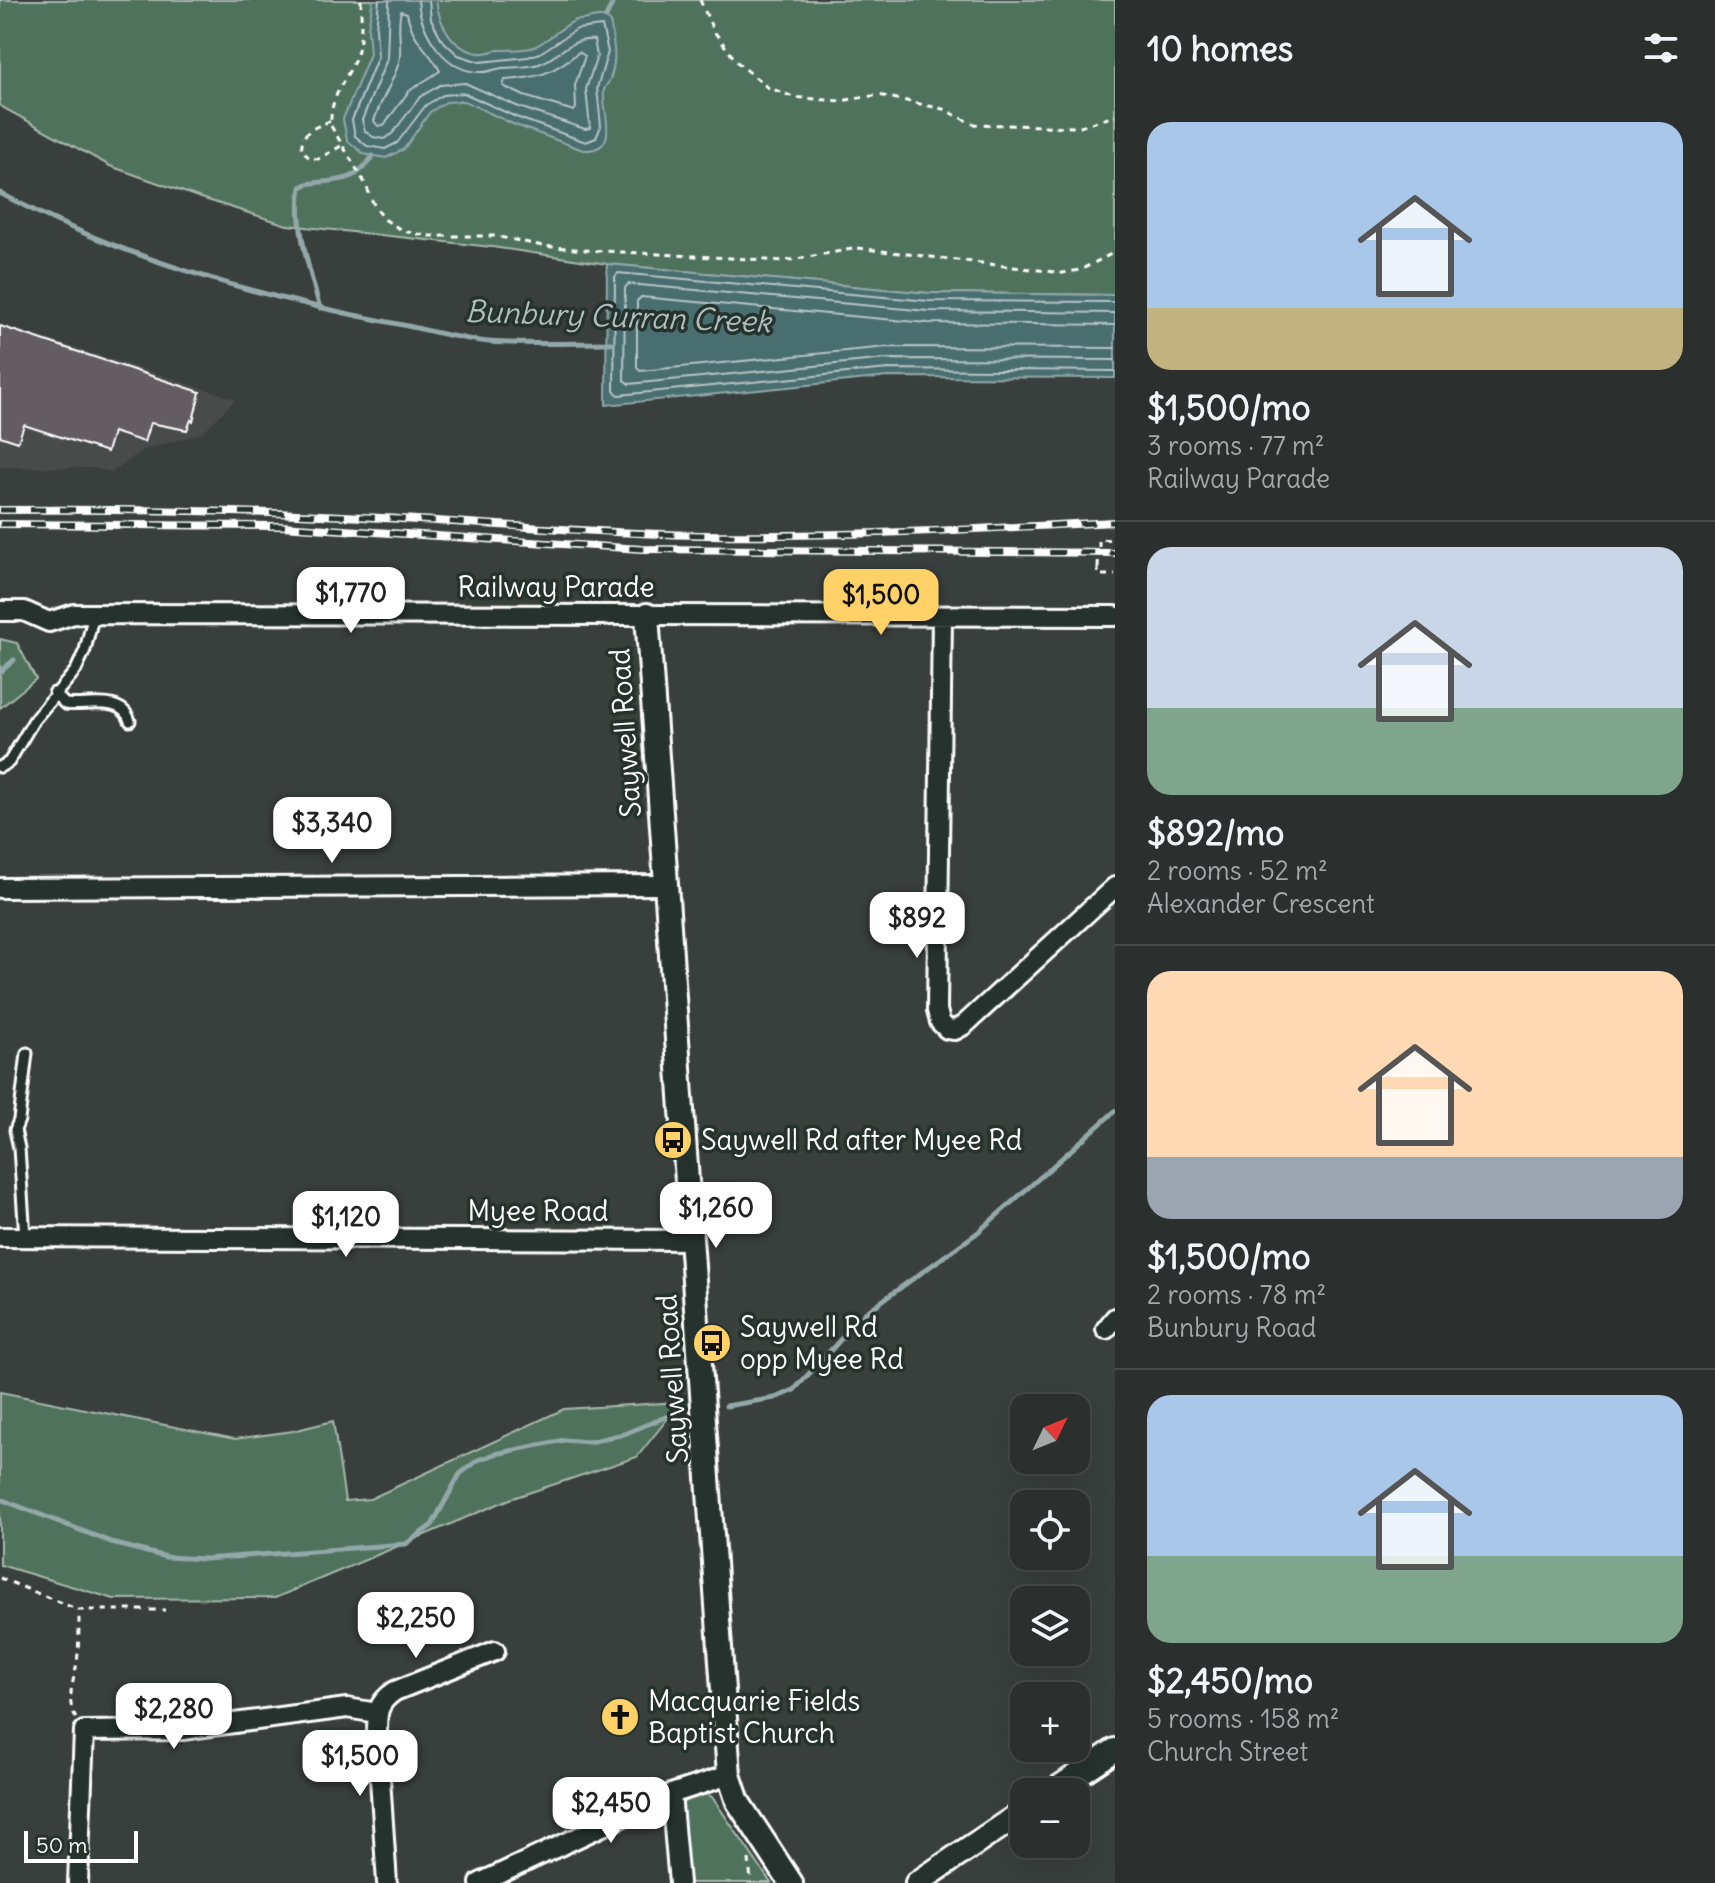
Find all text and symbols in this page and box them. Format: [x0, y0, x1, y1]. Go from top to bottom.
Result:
icon: filters [1639, 26, 1683, 70]
text: 10 homes [1147, 27, 1293, 70]
icon: home [1343, 174, 1487, 318]
water label: Bunbury Curran Creek [464, 292, 773, 340]
text: $1,500/mo [1147, 386, 1311, 429]
text: 3 rooms · 77 m² [1147, 429, 1325, 462]
text: Railway Parade [1147, 462, 1330, 495]
pin: $1,770 [286, 567, 416, 635]
street label: Railway Parade [457, 569, 655, 605]
pin: $1,500 [816, 569, 946, 637]
text: $1,770 [315, 576, 387, 609]
text: $1,500 [842, 578, 920, 611]
icon: home [1343, 599, 1487, 743]
street label: Saywell Road [601, 647, 649, 819]
pin: $3,340 [267, 797, 397, 865]
text: $3,340 [291, 806, 373, 839]
text: $892/mo [1147, 811, 1284, 854]
text: 2 rooms · 52 m² [1147, 854, 1328, 887]
text: Alexander Crescent [1147, 887, 1375, 920]
pin: $892 [870, 892, 964, 960]
text: $892 [888, 901, 946, 934]
icon: home [1343, 1023, 1487, 1167]
bus stop icon: Saywell Rd after Myee Rd [652, 1119, 694, 1161]
place label: Saywell Rd after Myee Rd [701, 1122, 1022, 1158]
pin: $1,260 [651, 1182, 781, 1250]
pin: $1,120 [281, 1191, 411, 1259]
text: $1,260 [678, 1191, 754, 1224]
street label: Myee Road [468, 1193, 608, 1229]
text: $1,120 [311, 1200, 381, 1233]
text: $1,500/mo [1147, 1235, 1311, 1278]
text: 2 rooms · 78 m² [1147, 1278, 1326, 1311]
street label: Saywell Road [648, 1293, 696, 1465]
place label: Saywell Rd opp Myee Rd [740, 1309, 904, 1377]
text: Bunbury Road [1147, 1311, 1316, 1344]
bus stop icon: Saywell Rd opp Myee Rd [691, 1322, 733, 1364]
north arrow [1010, 1394, 1090, 1474]
map controls [1010, 1394, 1090, 1858]
icon: home [1343, 1447, 1487, 1591]
button: locate [1010, 1490, 1090, 1570]
button: layers [1010, 1586, 1090, 1666]
pin: $2,250 [351, 1592, 481, 1660]
text: $2,250 [376, 1601, 456, 1634]
text: $2,450/mo [1147, 1659, 1313, 1702]
button: + [1010, 1682, 1090, 1762]
pin: $2,280 [109, 1683, 239, 1751]
place label: Macquarie Fields Baptist Church [648, 1683, 860, 1751]
text: $2,280 [134, 1692, 214, 1725]
church icon: Macquarie Fields Baptist Church [599, 1696, 641, 1738]
text: 5 rooms · 158 m² [1147, 1702, 1339, 1735]
pin: $1,500 [295, 1730, 425, 1798]
text: Church Street [1147, 1735, 1308, 1768]
text: $1,500 [321, 1739, 399, 1772]
pin: $2,450 [546, 1777, 676, 1845]
button: − [1010, 1778, 1090, 1858]
text: $2,450 [571, 1786, 651, 1819]
scale bar [24, 1827, 138, 1863]
text: 50 m [36, 1831, 88, 1859]

